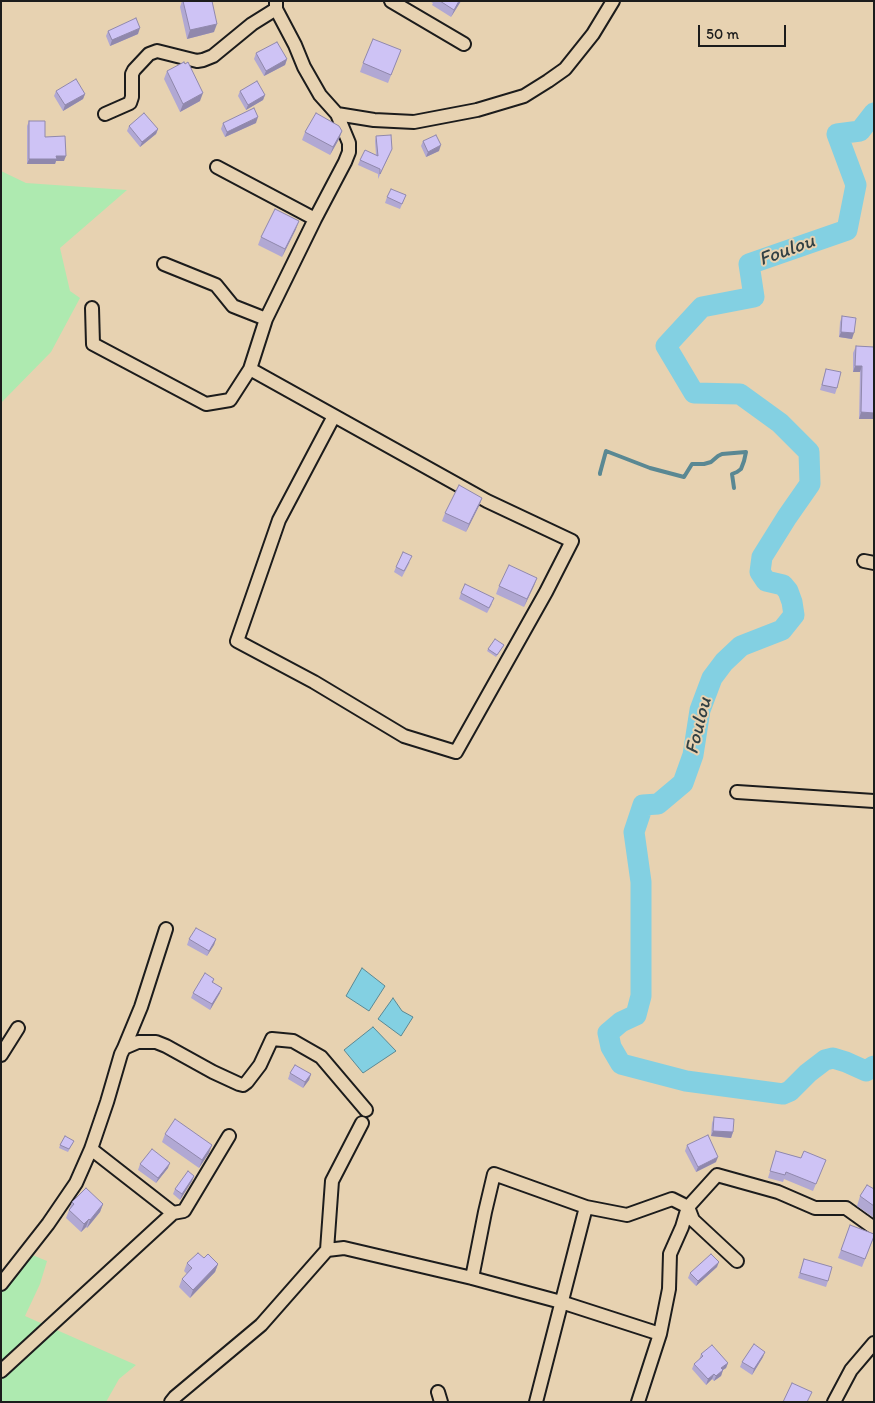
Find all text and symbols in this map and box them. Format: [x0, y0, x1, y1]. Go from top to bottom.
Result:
scale bar [700, 15, 788, 47]
text: 50 m [706, 25, 739, 43]
water label: Foulou [756, 230, 818, 272]
water label: Foulou [680, 695, 718, 757]

